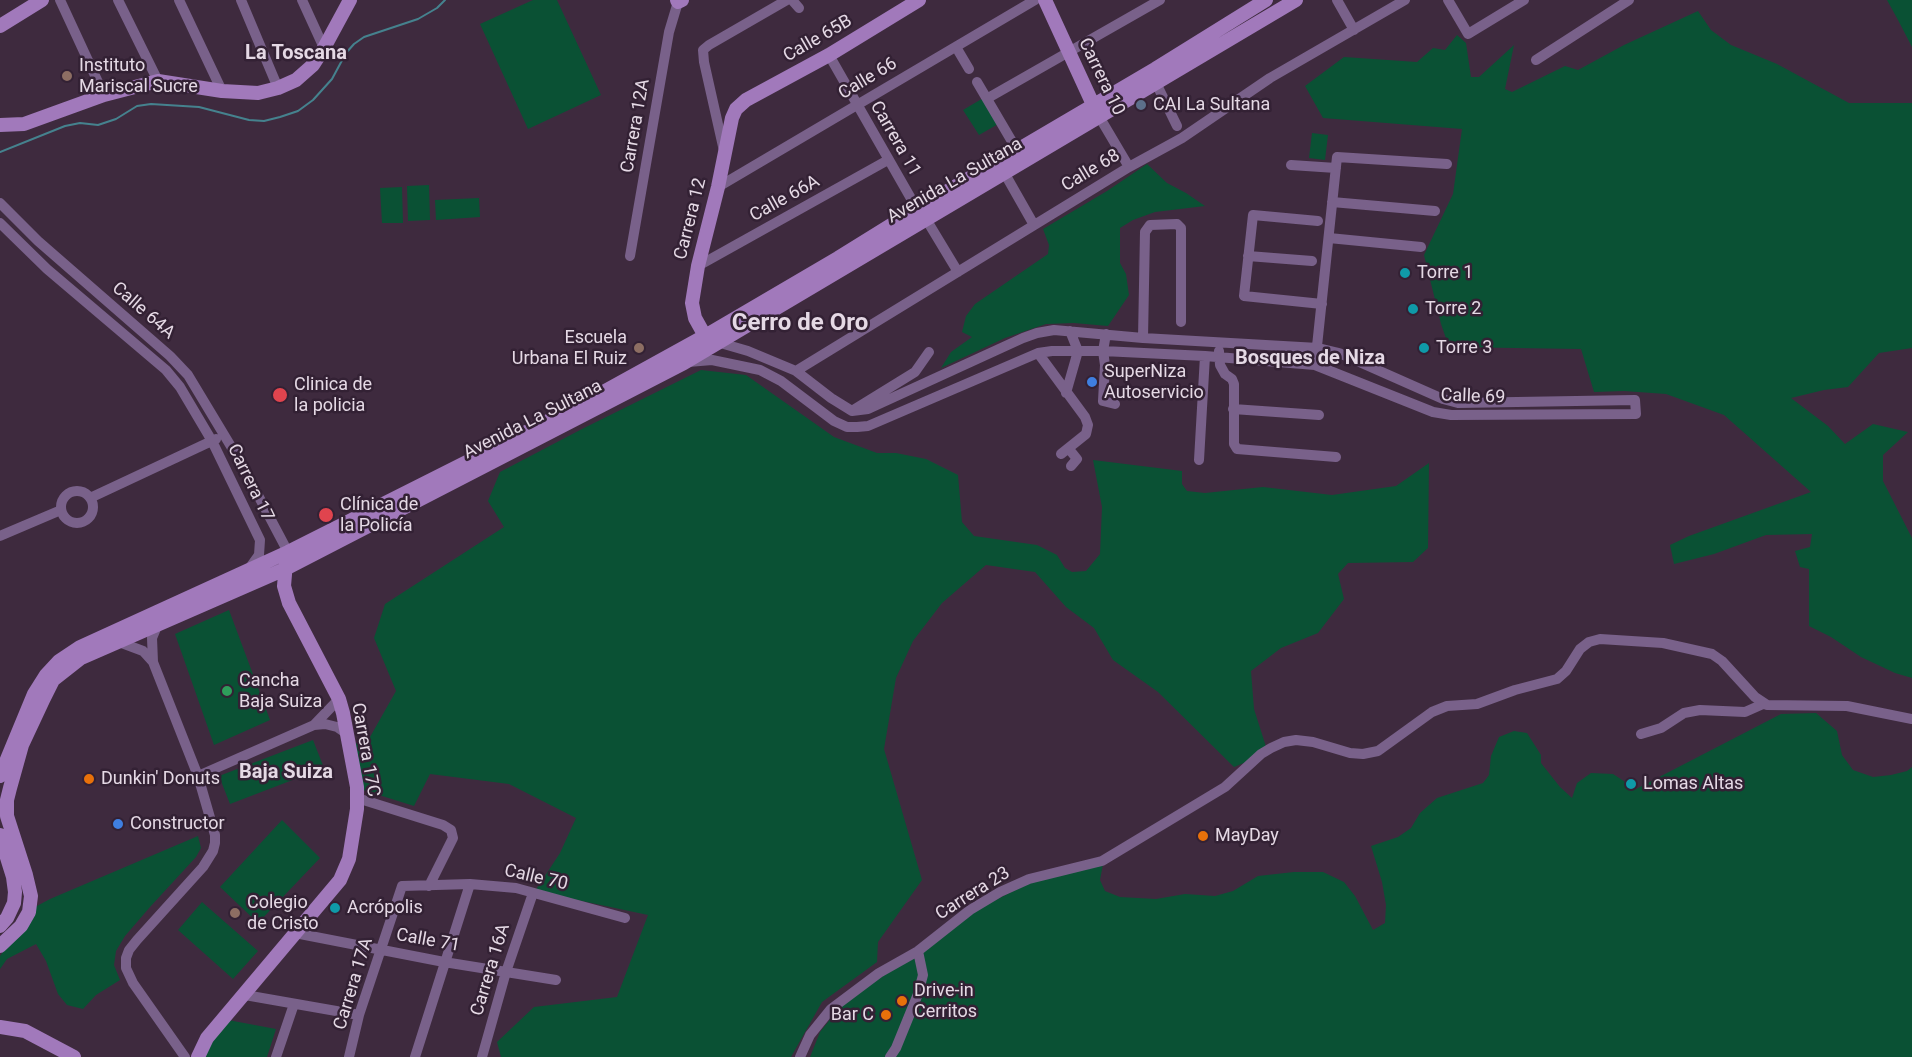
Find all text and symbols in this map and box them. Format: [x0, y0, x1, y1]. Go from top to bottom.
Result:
street label: Calle 65B [780, 11, 856, 67]
street label: Carrera 10 [1073, 35, 1129, 119]
district label: La Toscana [245, 42, 347, 66]
street label: Calle 66 [835, 53, 901, 105]
place label: Instituto Mariscal Sucre [79, 55, 198, 98]
marker: Instituto Mariscal Sucre [60, 69, 74, 83]
street label: Carrera 12A [617, 77, 655, 175]
place label: CAI La Sultana [1153, 94, 1270, 116]
street label: Carrera 11 [865, 98, 925, 180]
marker: CAI La Sultana [1134, 98, 1148, 112]
street label: Avenida La Sultana [884, 134, 1026, 228]
street label: Calle 68 [1058, 145, 1124, 197]
street label: Calle 66A [746, 171, 824, 227]
street label: Carrera 12 [670, 176, 712, 262]
place label: Torre 1 [1417, 262, 1473, 284]
marker: Torre 1 [1398, 266, 1412, 280]
street label: Calle 64A [107, 278, 179, 344]
place label: Torre 2 [1425, 298, 1481, 320]
marker: Torre 2 [1406, 302, 1420, 316]
district label: Cerro de Oro [732, 310, 868, 338]
place label: Escuela Urbana El Ruiz [512, 327, 627, 370]
place label: Torre 3 [1436, 337, 1492, 359]
marker: Escuela Urbana El Ruiz [632, 341, 646, 355]
marker: Torre 3 [1417, 341, 1431, 355]
district label: Bosques de Niza [1235, 347, 1385, 371]
place label: SuperNiza Autoservicio [1104, 361, 1204, 404]
place label: Clinica de la policia [294, 374, 372, 416]
marker: SuperNiza Autoservicio [1085, 375, 1099, 389]
street label: Avenida La Sultana [460, 376, 606, 464]
street label: Calle 69 [1440, 385, 1506, 409]
marker: Clinica de la policia [271, 386, 289, 404]
street label: Carrera 17 [222, 441, 278, 525]
place label: Clínica de la Policía [340, 494, 418, 536]
marker: Clínica de la Policía [317, 506, 335, 524]
place label: Cancha Baja Suiza [239, 670, 322, 712]
marker: Cancha Baja Suiza [220, 684, 234, 698]
street label: Carrera 17C [346, 701, 384, 799]
district label: Baja Suiza [239, 761, 333, 785]
place label: Dunkin' Donuts [101, 768, 220, 790]
marker: Dunkin' Donuts [82, 772, 96, 786]
place label: Lomas Altas [1643, 773, 1743, 795]
marker: Lomas Altas [1624, 777, 1638, 791]
place label: Constructor [130, 813, 225, 835]
marker: Constructor [111, 817, 125, 831]
place label: MayDay [1215, 825, 1279, 847]
marker: MayDay [1196, 829, 1210, 843]
street label: Calle 70 [502, 860, 570, 896]
street label: Carrera 23 [932, 863, 1014, 925]
place label: Colegio de Cristo [247, 892, 319, 934]
place label: Acrópolis [347, 897, 423, 919]
marker: Acrópolis [328, 901, 342, 915]
marker: Colegio de Cristo [228, 906, 242, 920]
street label: Carrera 16A [467, 921, 515, 1019]
street label: Calle 71 [394, 925, 462, 957]
street label: Carrera 17A [330, 935, 378, 1033]
place label: Drive-in Cerritos [914, 980, 977, 1022]
marker: Drive-in Cerritos [895, 994, 909, 1008]
place label: Bar C [831, 1004, 874, 1026]
marker: Bar C [879, 1008, 893, 1022]

